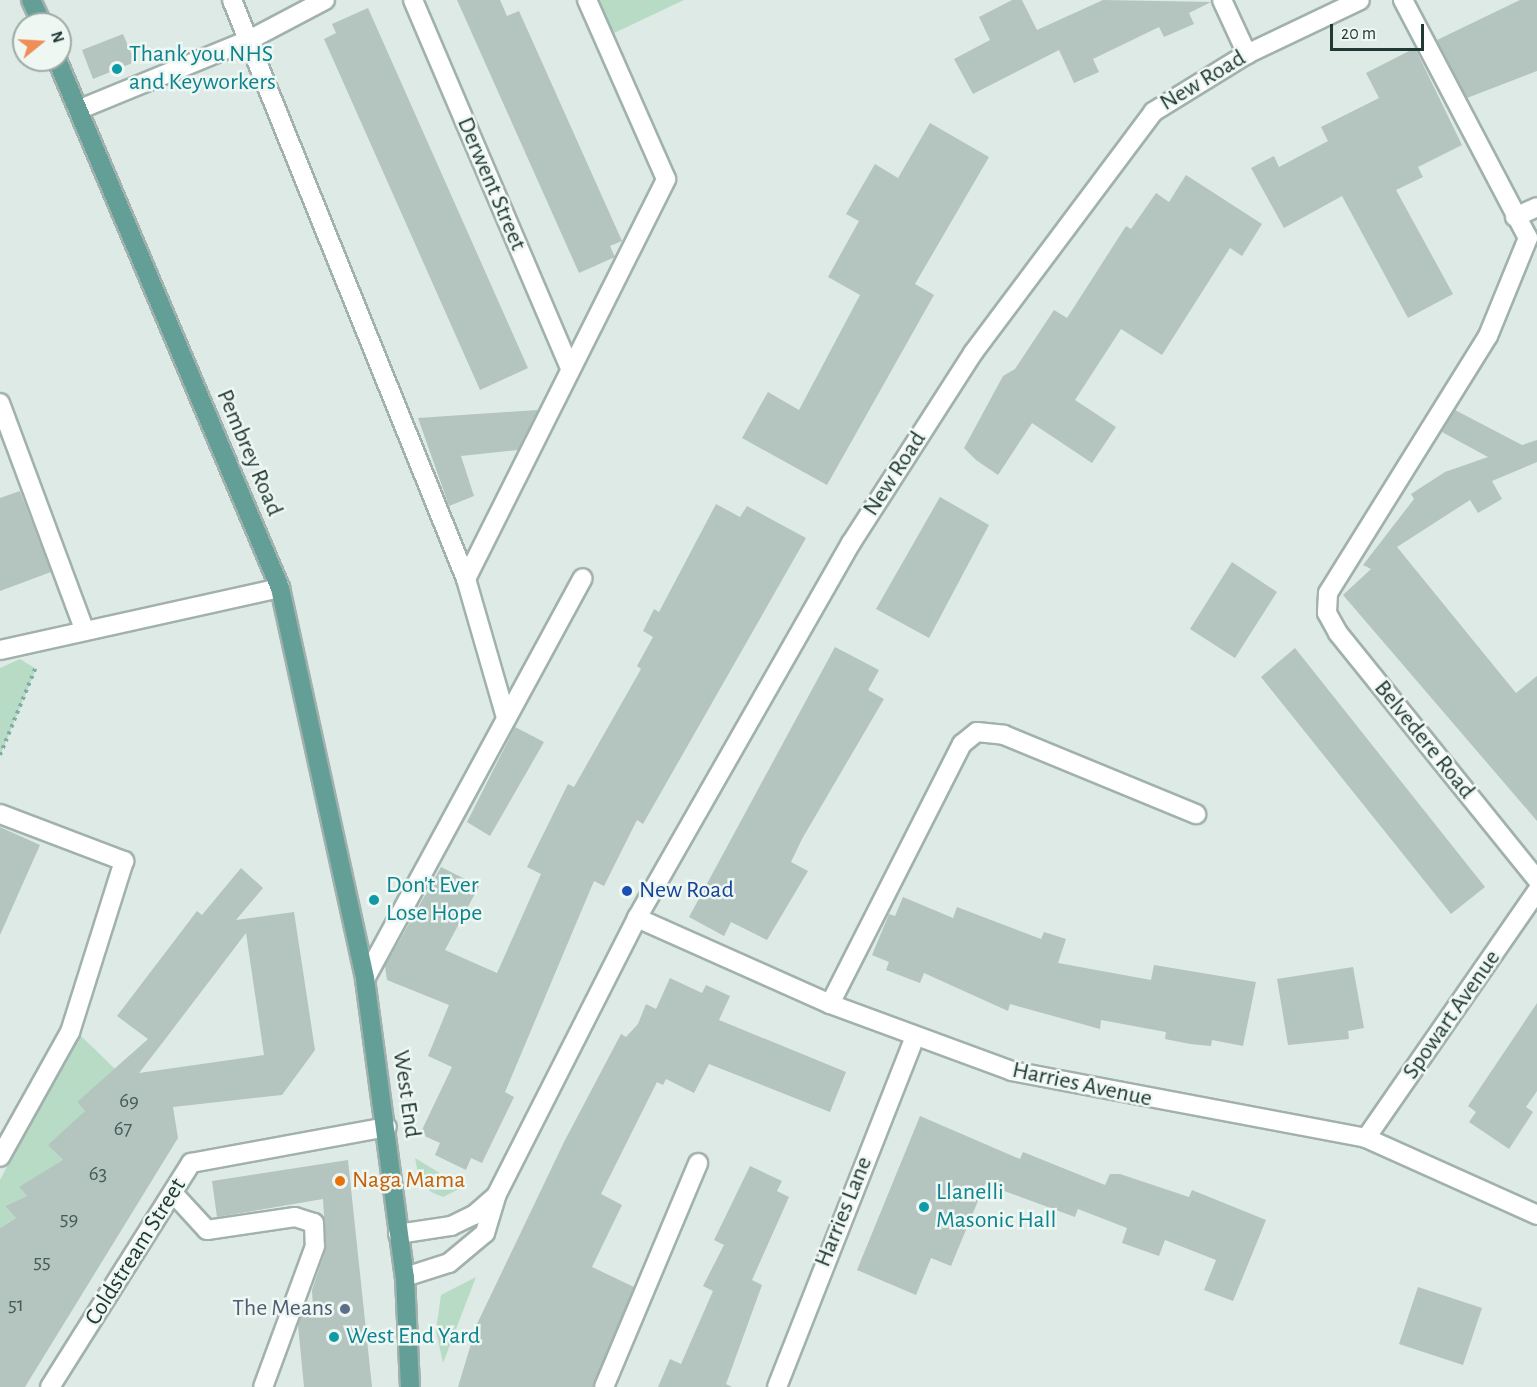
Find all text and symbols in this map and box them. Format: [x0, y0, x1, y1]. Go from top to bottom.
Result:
north arrow [12, 12, 72, 72]
scale bar [1333, 12, 1428, 50]
text: 20 m [1341, 25, 1376, 43]
text: N [48, 29, 67, 45]
place label: Thank you NHS and Keyworkers [129, 41, 276, 97]
street label: New Road [1155, 44, 1251, 118]
marker: Thank you NHS and Keyworkers [110, 62, 124, 76]
street label: Derwent Street [450, 113, 532, 255]
street label: Pembrey Road [209, 385, 289, 521]
street label: New Road [857, 426, 933, 522]
street label: Belvedere Road [1367, 675, 1481, 805]
place label: Don't Ever Lose Hope [386, 872, 482, 928]
place label: New Road [639, 877, 734, 905]
marker: New Road [620, 884, 634, 898]
marker: Don't Ever Lose Hope [367, 893, 381, 907]
street label: Spowart Avenue [1397, 945, 1507, 1085]
street label: West End [386, 1048, 426, 1140]
street label: Harries Avenue [1010, 1056, 1154, 1114]
house number: 69 [119, 1088, 139, 1114]
house number: 67 [114, 1116, 132, 1142]
street label: Harries Lane [809, 1153, 879, 1271]
house number: 63 [89, 1161, 107, 1187]
place label: Naga Mama [352, 1167, 465, 1195]
street label: Coldstream Street [79, 1173, 193, 1331]
marker: Naga Mama [333, 1174, 347, 1188]
place label: Llanelli Masonic Hall [936, 1179, 1056, 1235]
marker: Llanelli Masonic Hall [917, 1200, 931, 1214]
house number: 59 [60, 1206, 78, 1232]
house number: 55 [33, 1249, 51, 1275]
house number: 51 [8, 1292, 24, 1318]
place label: The Means [232, 1295, 333, 1323]
marker: The Means [338, 1302, 352, 1316]
place label: West End Yard [346, 1323, 480, 1351]
marker: West End Yard [327, 1330, 341, 1344]

